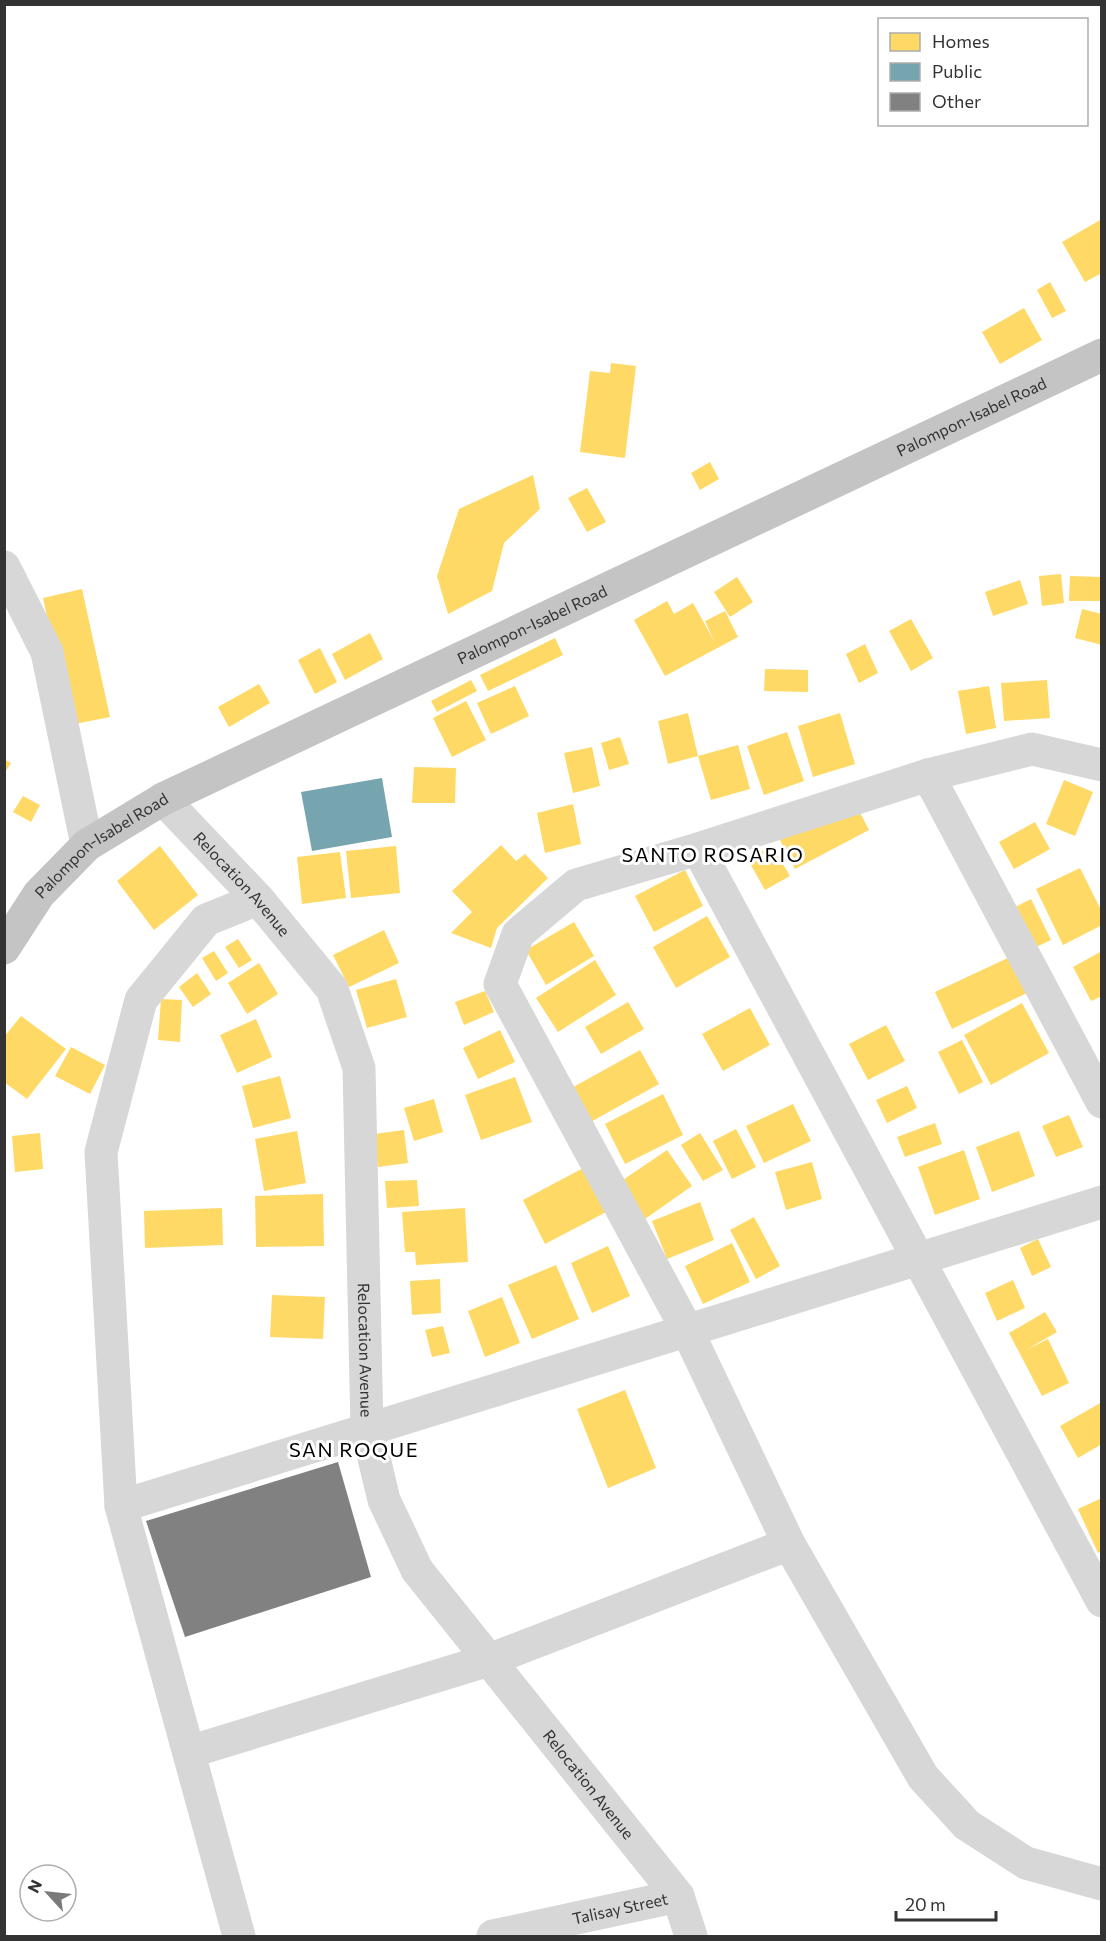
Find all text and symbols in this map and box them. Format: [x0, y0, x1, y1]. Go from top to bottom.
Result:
legend [878, 18, 1088, 126]
text: Homes [932, 30, 990, 52]
text: Public [932, 60, 982, 82]
text: Other [932, 90, 981, 112]
street label: Palompon-Isabel Road [893, 373, 1049, 460]
street label: Palompon-Isabel Road [454, 580, 610, 668]
street label: Palompon-Isabel Road [30, 788, 171, 902]
street label: Relocation Avenue [190, 827, 295, 940]
district label: SANTO ROSARIO [622, 842, 804, 866]
street label: Relocation Avenue [355, 1283, 377, 1417]
district label: SAN ROQUE [289, 1437, 419, 1461]
street label: Relocation Avenue [540, 1726, 638, 1842]
north arrow [18, 1863, 78, 1923]
text: N [23, 1876, 45, 1896]
scale bar [896, 1884, 996, 1922]
street label: Talisay Street [570, 1888, 670, 1928]
text: 20 m [905, 1893, 946, 1915]

